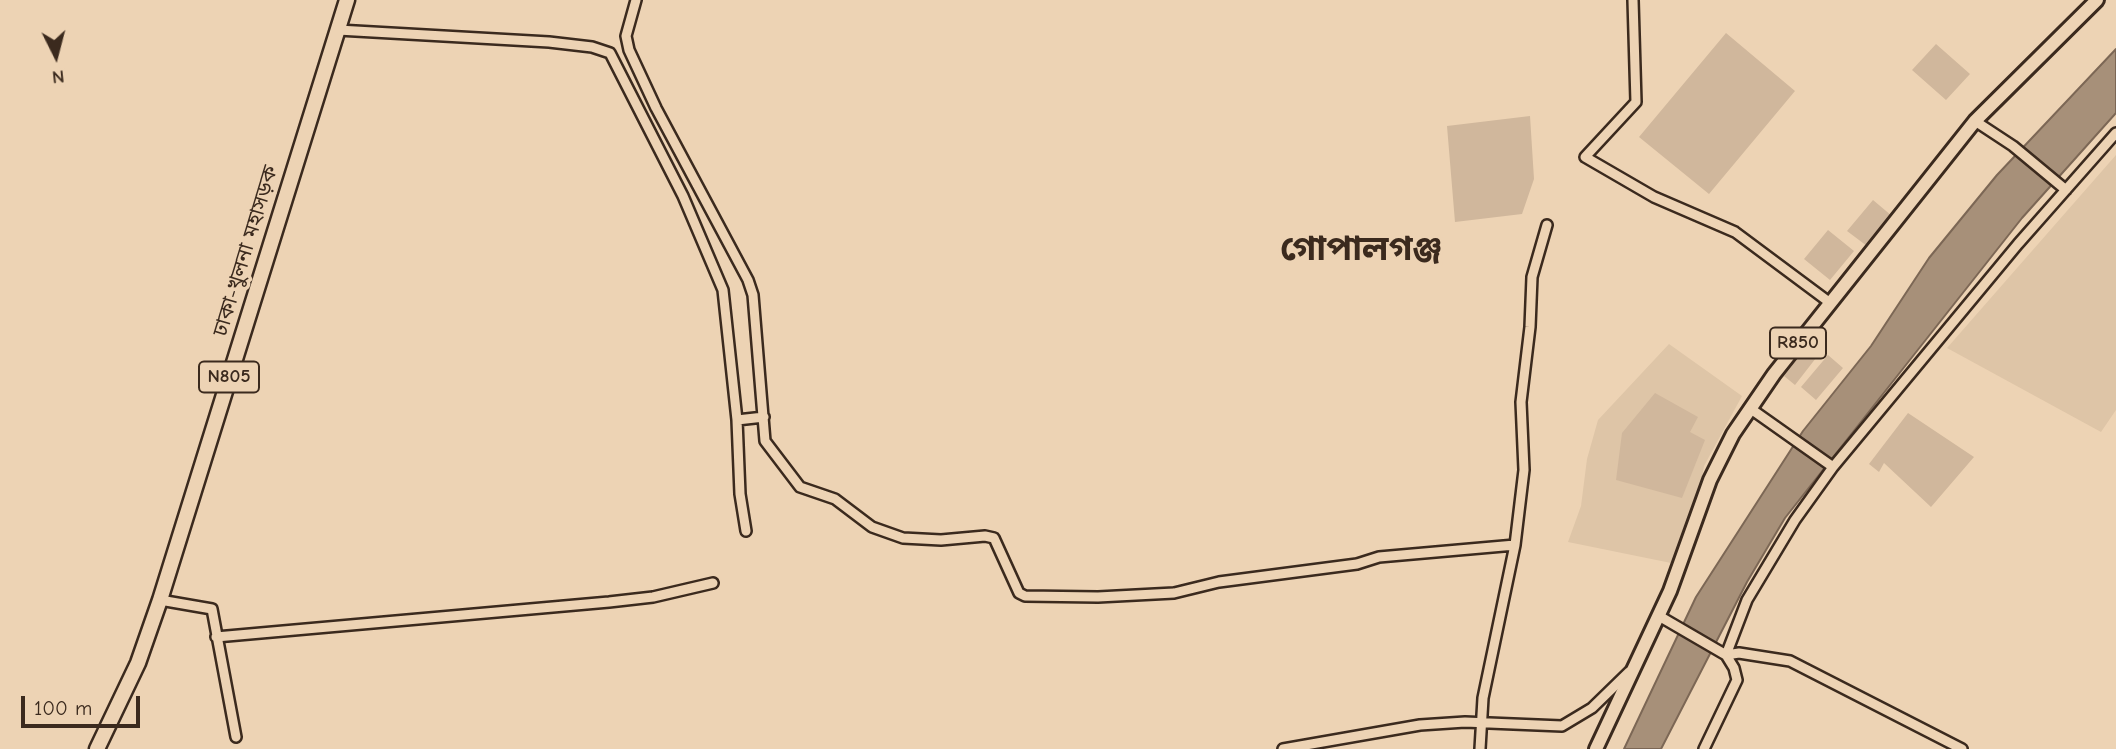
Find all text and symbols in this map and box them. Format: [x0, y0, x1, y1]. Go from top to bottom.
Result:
north arrow [21, 21, 91, 91]
text: N [51, 65, 66, 88]
street label: ঢাকা-খুলনা মহাসড়ক [208, 163, 284, 339]
district label: গোপালগঞ্জ [1280, 229, 1442, 271]
road number: R850 [1770, 328, 1826, 358]
road number: N805 [199, 362, 259, 392]
scale bar [24, 682, 144, 726]
text: 100 m [34, 696, 92, 720]

